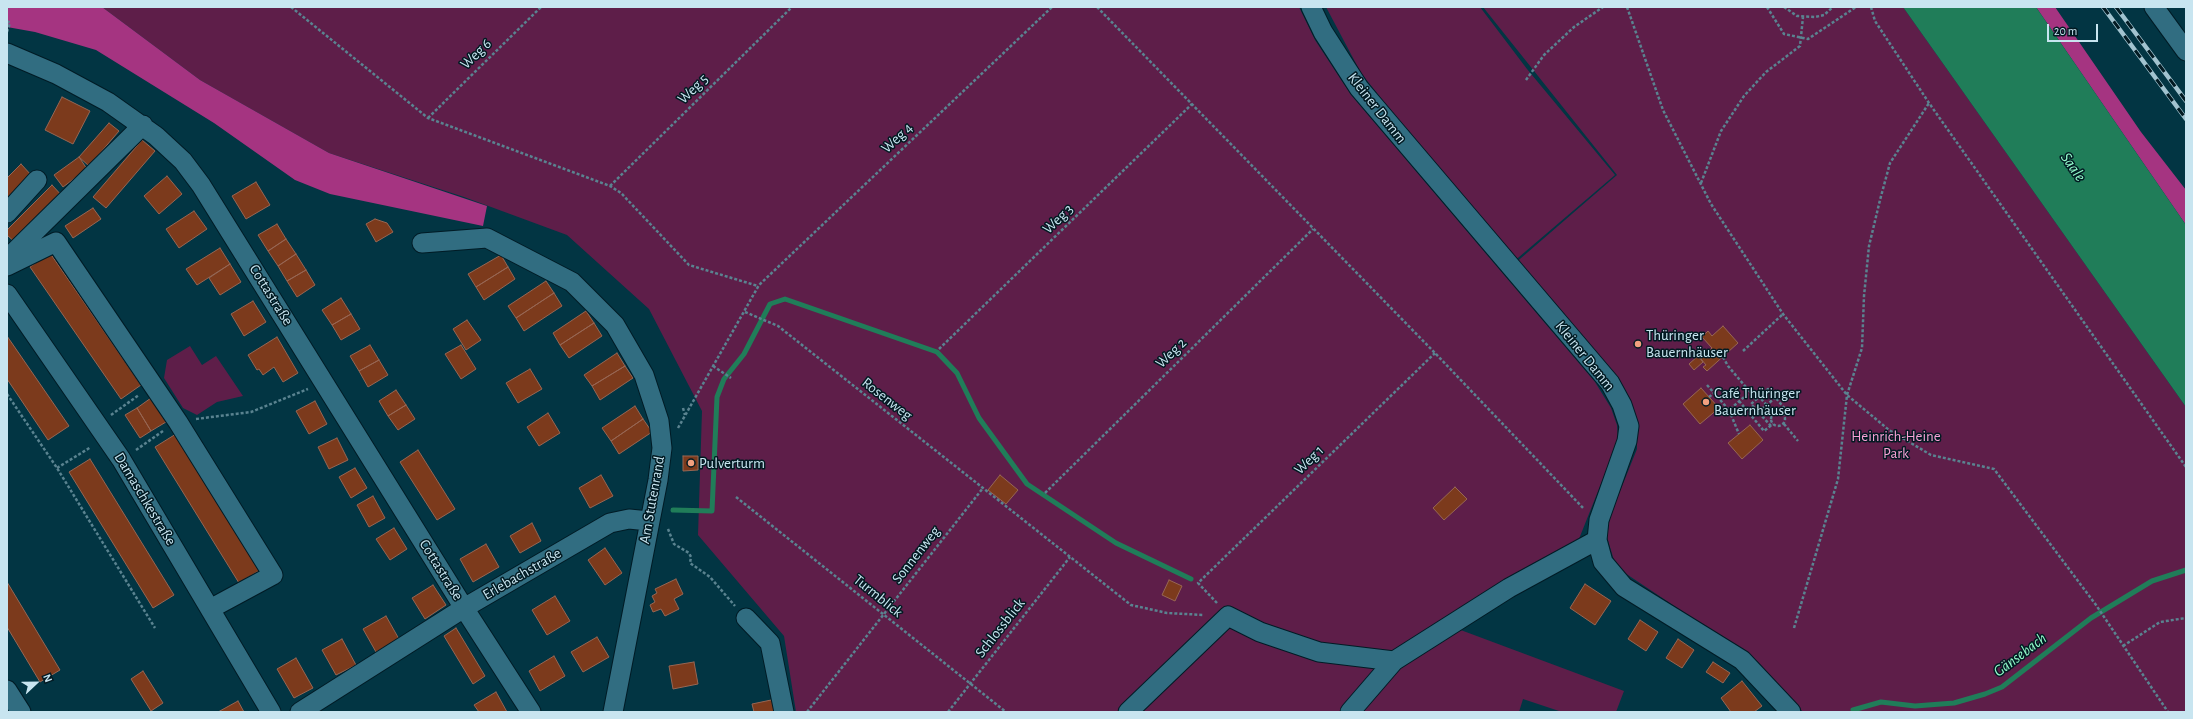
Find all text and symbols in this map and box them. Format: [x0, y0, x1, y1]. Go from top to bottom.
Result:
scale bar [2049, 16, 2100, 42]
text: 20 m [2054, 25, 2077, 37]
street label: Weg 6 [457, 35, 495, 73]
street label: Kleiner Damm [1344, 69, 1410, 147]
street label: Weg 5 [674, 70, 712, 108]
street label: Weg 4 [878, 119, 916, 157]
water label: Saale [2056, 149, 2090, 185]
street label: Weg 3 [1039, 200, 1077, 238]
street label: Cottastraße [245, 261, 297, 329]
street label: Kleiner Damm [1551, 317, 1619, 395]
place label: Thüringer Bauernhäuser [1646, 326, 1728, 361]
street label: Weg 2 [1152, 334, 1190, 372]
marker: Thüringer Bauernhäuser [1633, 339, 1643, 349]
street label: Rosenweg [858, 374, 916, 424]
place label: Café Thüringer Bauernhäuser [1714, 384, 1800, 419]
marker: Café Thüringer Bauernhäuser [1701, 397, 1711, 407]
park label: Heinrich-Heine Park [1851, 427, 1941, 462]
street label: Weg 1 [1290, 442, 1328, 478]
street label: Damaschkestraße [110, 449, 180, 549]
place label: Pulverturm [699, 454, 765, 472]
street label: Am Stutenrand [635, 455, 669, 545]
marker: Pulverturm [686, 458, 696, 468]
street label: Sonnenweg [888, 523, 944, 587]
street label: Cottastraße [415, 536, 467, 604]
street label: Erlebachstraße [479, 544, 565, 604]
street label: Turmblick [850, 571, 906, 621]
street label: Schlossblick [971, 595, 1029, 661]
water label: Gänsebach [1990, 629, 2050, 681]
north arrow [16, 663, 56, 703]
text: N [41, 673, 54, 684]

